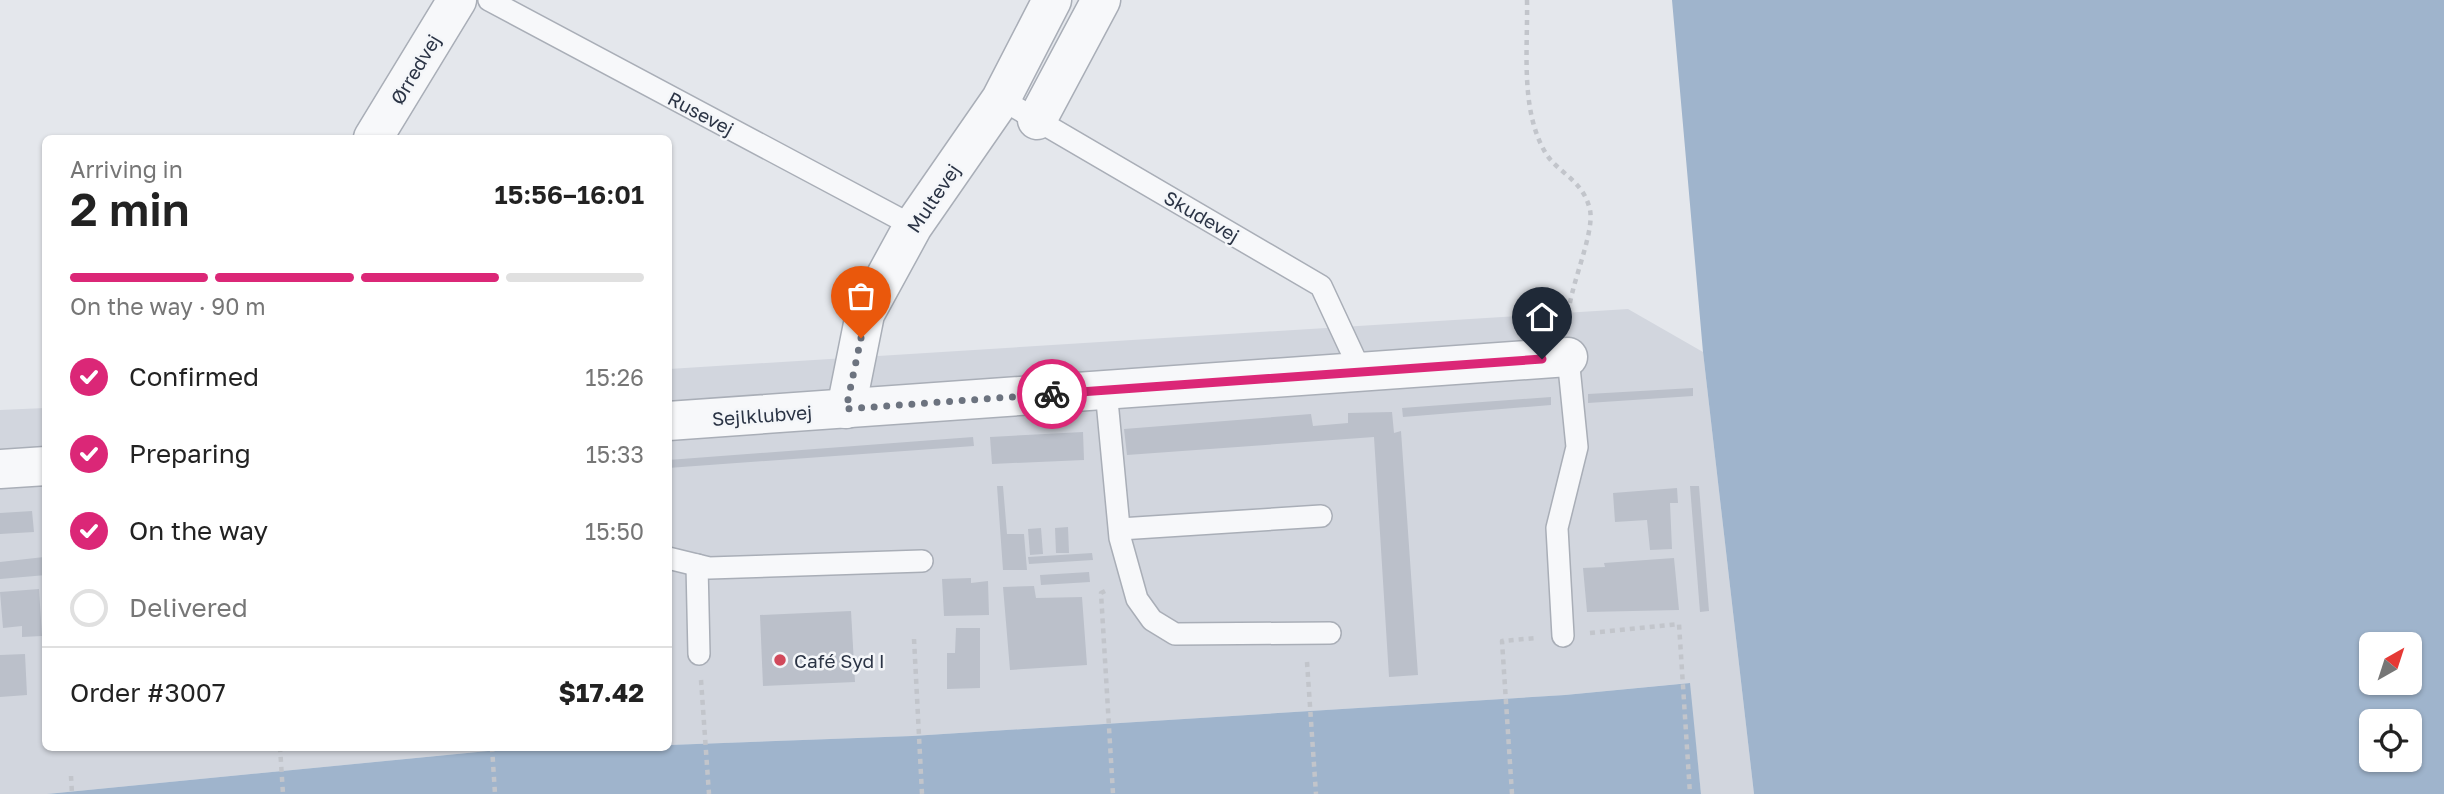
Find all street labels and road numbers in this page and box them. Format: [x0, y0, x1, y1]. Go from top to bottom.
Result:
street label: Ørredvej [385, 30, 445, 108]
street label: Rusevej [664, 86, 738, 140]
street label: Multevej [902, 159, 964, 237]
street label: Skudevej [1160, 185, 1244, 247]
street label: Sejlklubvej [711, 400, 813, 430]

